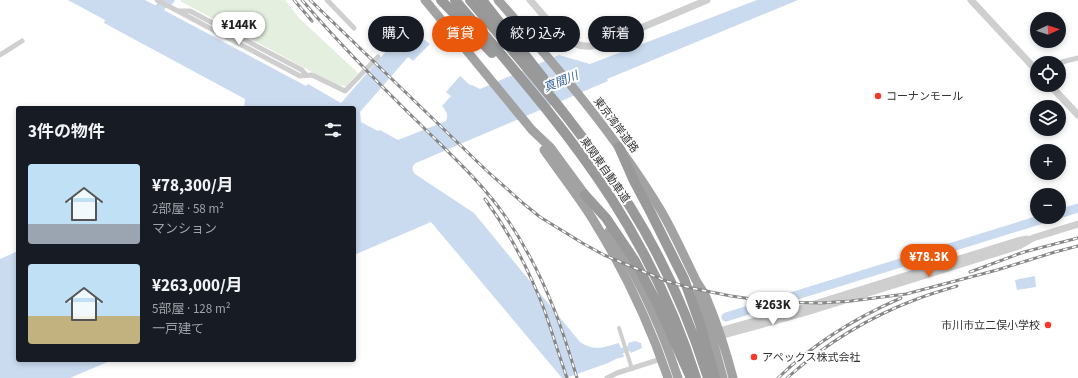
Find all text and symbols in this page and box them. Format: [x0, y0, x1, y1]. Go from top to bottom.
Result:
pin: ¥144K [211, 12, 267, 46]
north arrow [1030, 12, 1066, 48]
map controls [1030, 12, 1066, 224]
text: ¥144K [221, 16, 257, 34]
chip: 購入 [368, 16, 424, 52]
chip: 賃貸 [432, 16, 488, 52]
chip: 絞り込み [496, 16, 580, 52]
chip: 新着 [588, 16, 644, 52]
button: locate [1030, 56, 1066, 92]
water label: 真間川 [541, 67, 583, 97]
place label: コーナンモール [886, 89, 963, 104]
marker: コーナンモール [873, 91, 883, 101]
street label: 東京湾岸道路 [590, 94, 642, 156]
button: layers [1030, 100, 1066, 136]
icon: filters [322, 119, 344, 141]
text: 3件の物件 [28, 120, 105, 144]
street label: 東関東自動車道 [577, 134, 633, 206]
button: + [1030, 144, 1066, 180]
text: ¥78,300/月 [152, 174, 234, 198]
icon: home [60, 180, 108, 228]
button: − [1030, 188, 1066, 224]
text: 2部屋 · 58 m² [152, 200, 224, 218]
text: マンション [152, 220, 217, 238]
pin: ¥78.3K [896, 244, 962, 278]
text: ¥78.3K [909, 248, 949, 266]
text: ¥263,000/月 [152, 274, 243, 298]
icon: home [60, 280, 108, 328]
pin: ¥263K [745, 292, 801, 326]
text: ¥263K [755, 296, 791, 314]
text: 5部屋 · 128 m² [152, 300, 230, 318]
place label: 市川市立二俣小学校 [941, 318, 1040, 333]
text: 一戸建て [152, 320, 204, 338]
marker: 市川市立二俣小学校 [1043, 320, 1053, 330]
place label: アペックス株式会社 [762, 350, 860, 365]
marker: アペックス株式会社 [749, 352, 759, 362]

